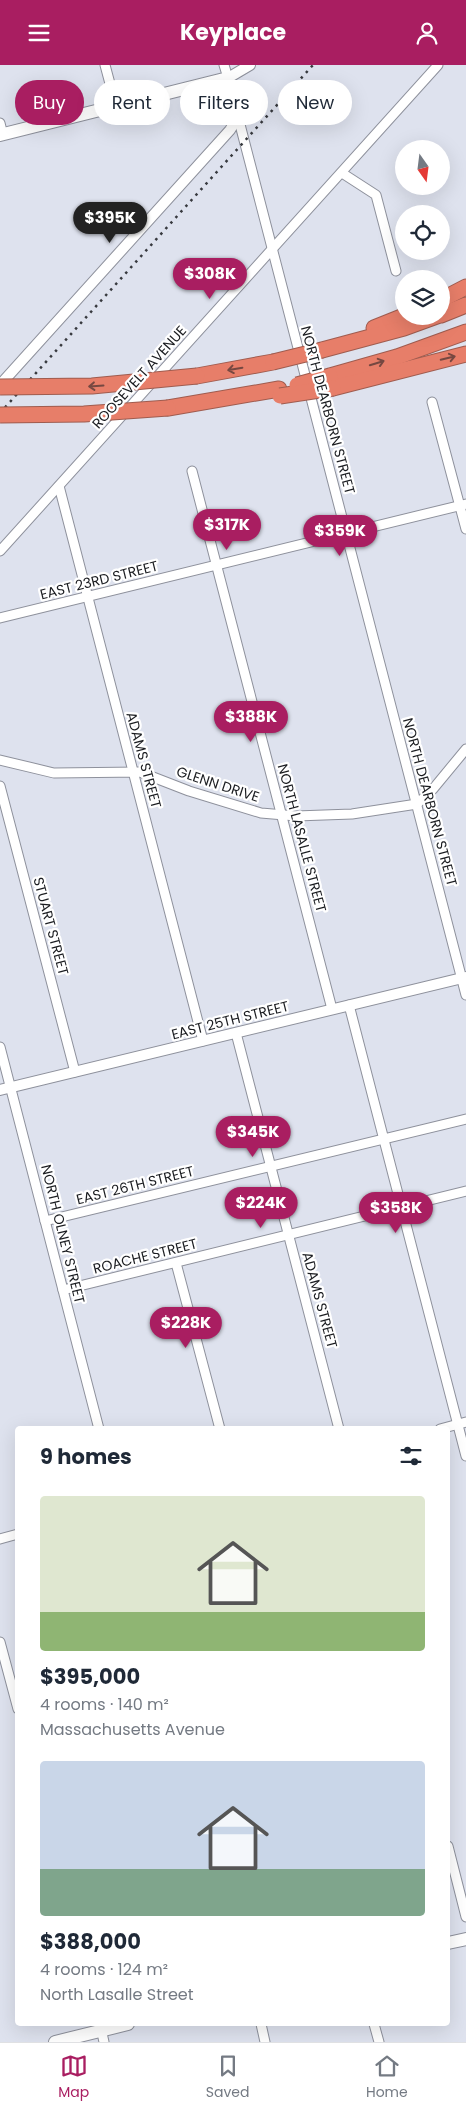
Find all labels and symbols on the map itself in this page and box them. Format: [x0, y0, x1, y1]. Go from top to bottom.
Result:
north arrow [395, 140, 450, 195]
pin: $395K [75, 201, 145, 244]
pin: $308K [175, 257, 245, 300]
street label: ROOSEVELT AVENUE [87, 321, 191, 433]
street label: NORTH DEARBORN STREET [296, 324, 360, 497]
one-way arrow [439, 353, 455, 362]
one-way arrow [369, 358, 385, 368]
one-way arrow [227, 365, 243, 375]
one-way arrow [88, 381, 104, 390]
pin: $317K [192, 509, 262, 551]
pin: $359K [305, 515, 375, 557]
street label: EAST 23RD STREET [38, 556, 160, 604]
pin: $388K [216, 701, 286, 743]
street label: ADAMS STREET [122, 710, 167, 811]
street label: NORTH DEARBORN STREET [398, 716, 462, 889]
street label: GLENN DRIVE [174, 761, 262, 807]
street label: NORTH LASALLE STREET [273, 762, 332, 915]
street label: STUART STREET [28, 875, 74, 978]
street label: EAST 25TH STREET [169, 996, 291, 1044]
pin: $345K [218, 1115, 288, 1158]
street label: EAST 26TH STREET [74, 1161, 196, 1209]
street label: NORTH OLNEY STREET [36, 1162, 90, 1306]
pin: $224K [226, 1187, 296, 1229]
pin: $358K [361, 1191, 431, 1234]
street label: ROACHE STREET [91, 1233, 200, 1279]
street label: ADAMS STREET [298, 1250, 343, 1351]
pin: $228K [151, 1307, 221, 1349]

